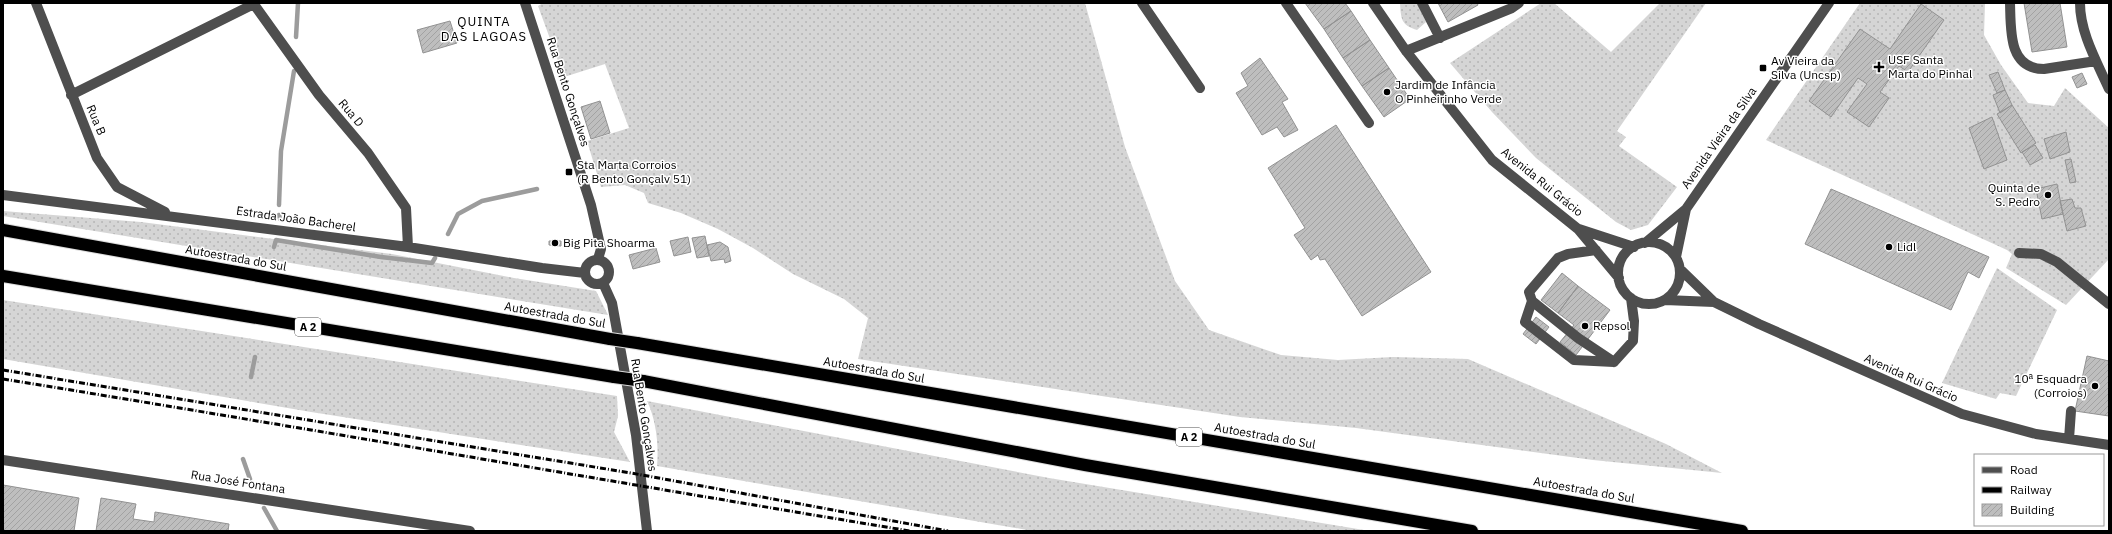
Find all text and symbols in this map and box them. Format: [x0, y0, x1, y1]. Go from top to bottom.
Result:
district label: QUINTA DAS LAGOAS [441, 13, 527, 45]
street label: Rua Bento Gonçalves [544, 35, 593, 149]
place label: USF Santa Marta do Pinhal [1888, 52, 1972, 81]
place label: Av Vieira da Silva (Uncsp) [1771, 53, 1841, 82]
marker: USF Santa Marta do Pinhal [1873, 61, 1885, 73]
marker: Av Vieira da Silva (Uncsp) [1758, 63, 1768, 73]
place label: Jardim de Infância O Pinheirinho Verde [1395, 77, 1502, 106]
street label: Avenida Vieira da Silva [1678, 83, 1760, 192]
marker: Jardim de Infância O Pinheirinho Verde [1382, 87, 1392, 97]
street label: Rua D [335, 96, 367, 130]
street label: Rua B [83, 102, 110, 137]
street label: Avenida Rui Grácio [1498, 144, 1587, 219]
place label: Sta Marta Corroios (R Bento Gonçalv 51) [577, 157, 691, 186]
marker: Sta Marta Corroios (R Bento Gonçalv 51) [564, 167, 574, 177]
place label: Quinta de S. Pedro [1988, 180, 2040, 209]
marker: Quinta de S. Pedro [2043, 190, 2053, 200]
street label: Estrada João Bacherel [235, 203, 357, 234]
place label: Big Pita Shoarma [563, 235, 656, 250]
marker: Big Pita Shoarma [550, 238, 560, 248]
place label: Lidl [1897, 239, 1916, 254]
street label: Autoestrada do Sul [184, 241, 288, 274]
marker: Lidl [1884, 242, 1894, 252]
street label: Autoestrada do Sul [503, 298, 607, 331]
road number: A 2 [295, 318, 321, 336]
place label: Repsol [1593, 318, 1630, 333]
marker: Repsol [1580, 321, 1590, 331]
street label: Avenida Rui Grácio [1862, 350, 1961, 405]
street label: Autoestrada do Sul [822, 353, 926, 386]
street label: Rua Bento Gonçalves [628, 357, 661, 473]
place label: 10ª Esquadra (Corroios) [2014, 371, 2088, 400]
marker: 10ª Esquadra (Corroios) [2090, 381, 2100, 391]
street label: Autoestrada do Sul [1213, 419, 1317, 452]
road number: A 2 [1176, 428, 1202, 446]
legend [1974, 454, 2104, 526]
text: Road [2010, 462, 2038, 477]
street label: Rua José Fontana [190, 467, 287, 496]
street label: Autoestrada do Sul [1532, 473, 1636, 506]
text: Railway [2010, 482, 2052, 497]
text: Building [2010, 502, 2055, 517]

